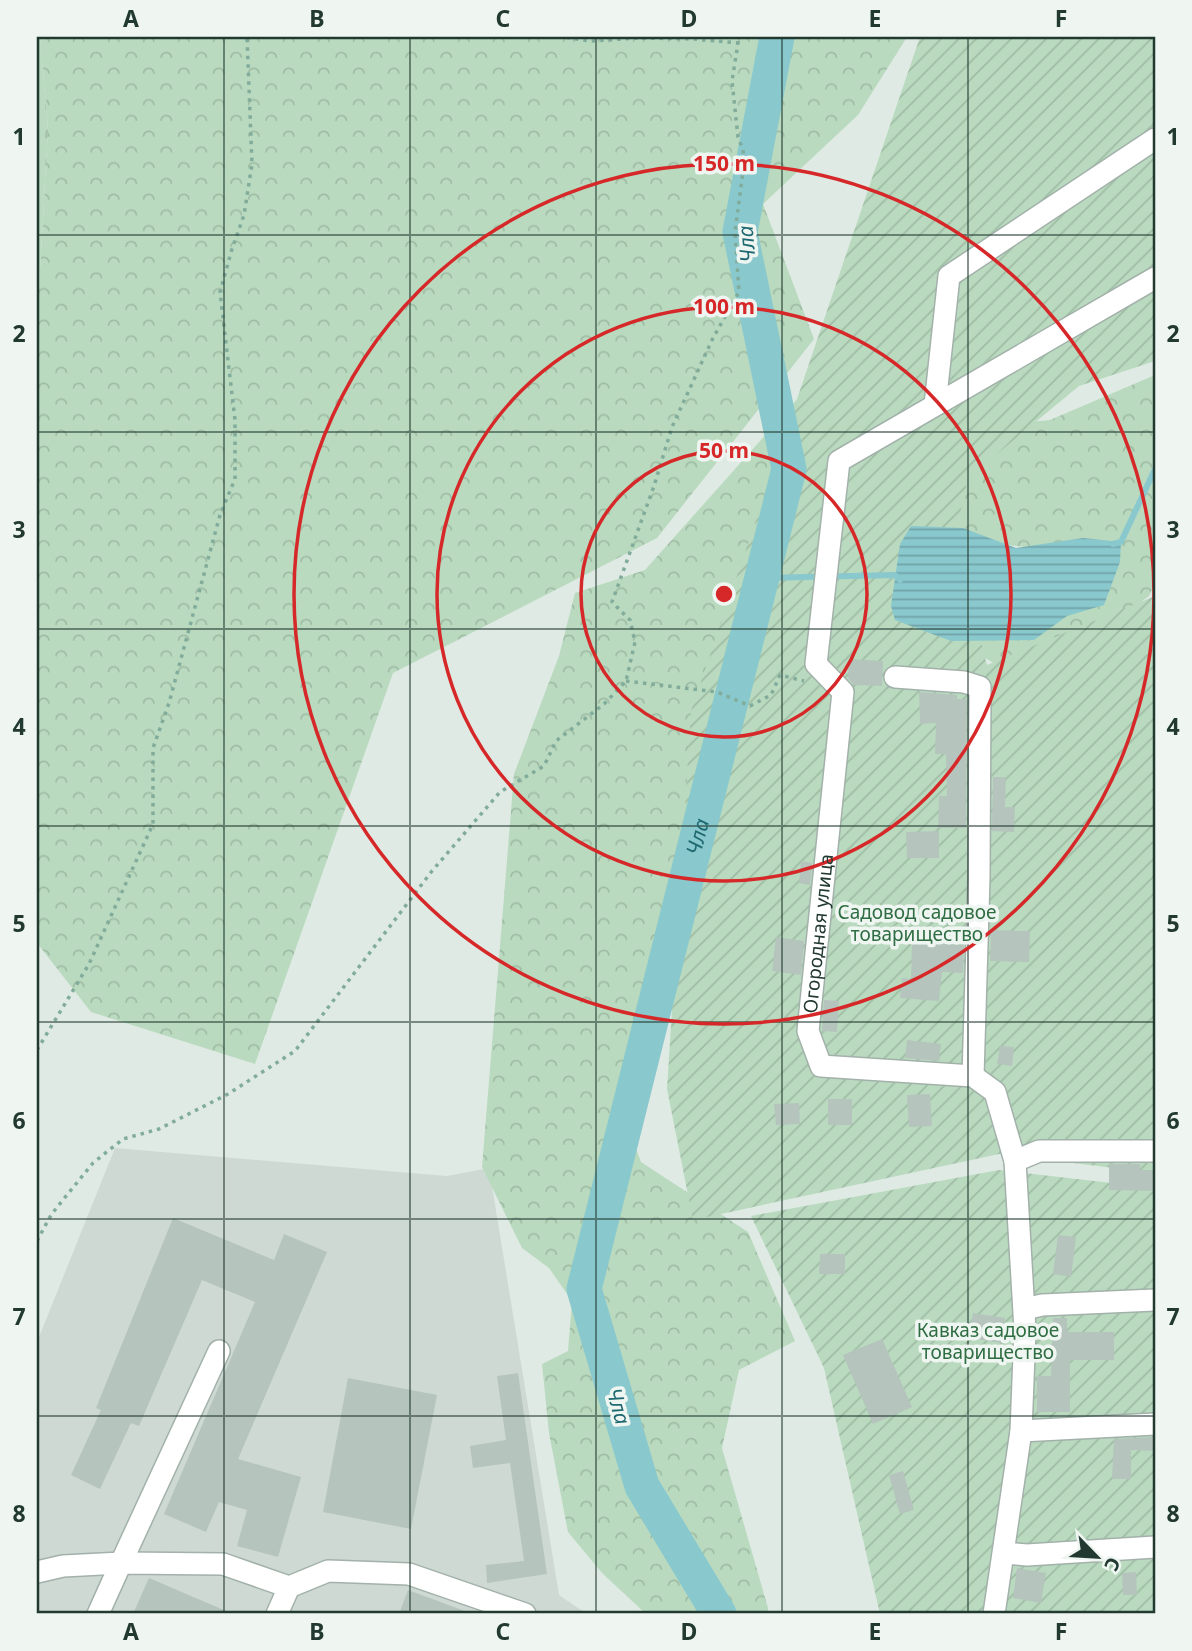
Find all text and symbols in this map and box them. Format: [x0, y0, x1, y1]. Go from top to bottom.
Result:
text: A [123, 2, 139, 34]
text: B [309, 2, 325, 34]
text: C [496, 2, 511, 34]
text: D [681, 2, 697, 34]
text: E [869, 2, 881, 34]
text: F [1055, 2, 1067, 34]
text: 1 [12, 120, 26, 152]
text: 1 [1166, 120, 1180, 152]
text: 150 m [693, 149, 755, 177]
water label: Чла [730, 224, 762, 264]
text: 100 m [693, 292, 755, 320]
text: 2 [12, 317, 26, 349]
text: 2 [1166, 317, 1180, 349]
text: 50 m [699, 436, 749, 464]
text: 3 [12, 513, 26, 545]
text: 3 [1166, 513, 1180, 545]
centre of rings [712, 582, 736, 606]
text: 4 [12, 710, 26, 742]
text: 4 [1166, 710, 1180, 742]
water label: Чла [679, 815, 715, 858]
street label: Огородная улица [797, 853, 839, 1015]
park label: Садовод садовое товарищество [837, 899, 997, 947]
text: 5 [12, 907, 26, 939]
text: 5 [1166, 907, 1180, 939]
text: 6 [12, 1104, 26, 1136]
text: 6 [1166, 1104, 1180, 1136]
text: 7 [12, 1300, 26, 1332]
text: 7 [1166, 1300, 1180, 1332]
park label: Кавказ садовое товарищество [917, 1317, 1059, 1365]
water label: Чла [600, 1384, 638, 1428]
text: 8 [12, 1497, 26, 1529]
text: 8 [1166, 1497, 1180, 1529]
north arrow [1062, 1522, 1132, 1592]
text: С [1098, 1553, 1127, 1575]
text: A [123, 1615, 139, 1647]
text: B [309, 1615, 325, 1647]
text: C [496, 1615, 511, 1647]
text: D [681, 1615, 697, 1647]
text: E [869, 1615, 881, 1647]
text: F [1055, 1615, 1067, 1647]

